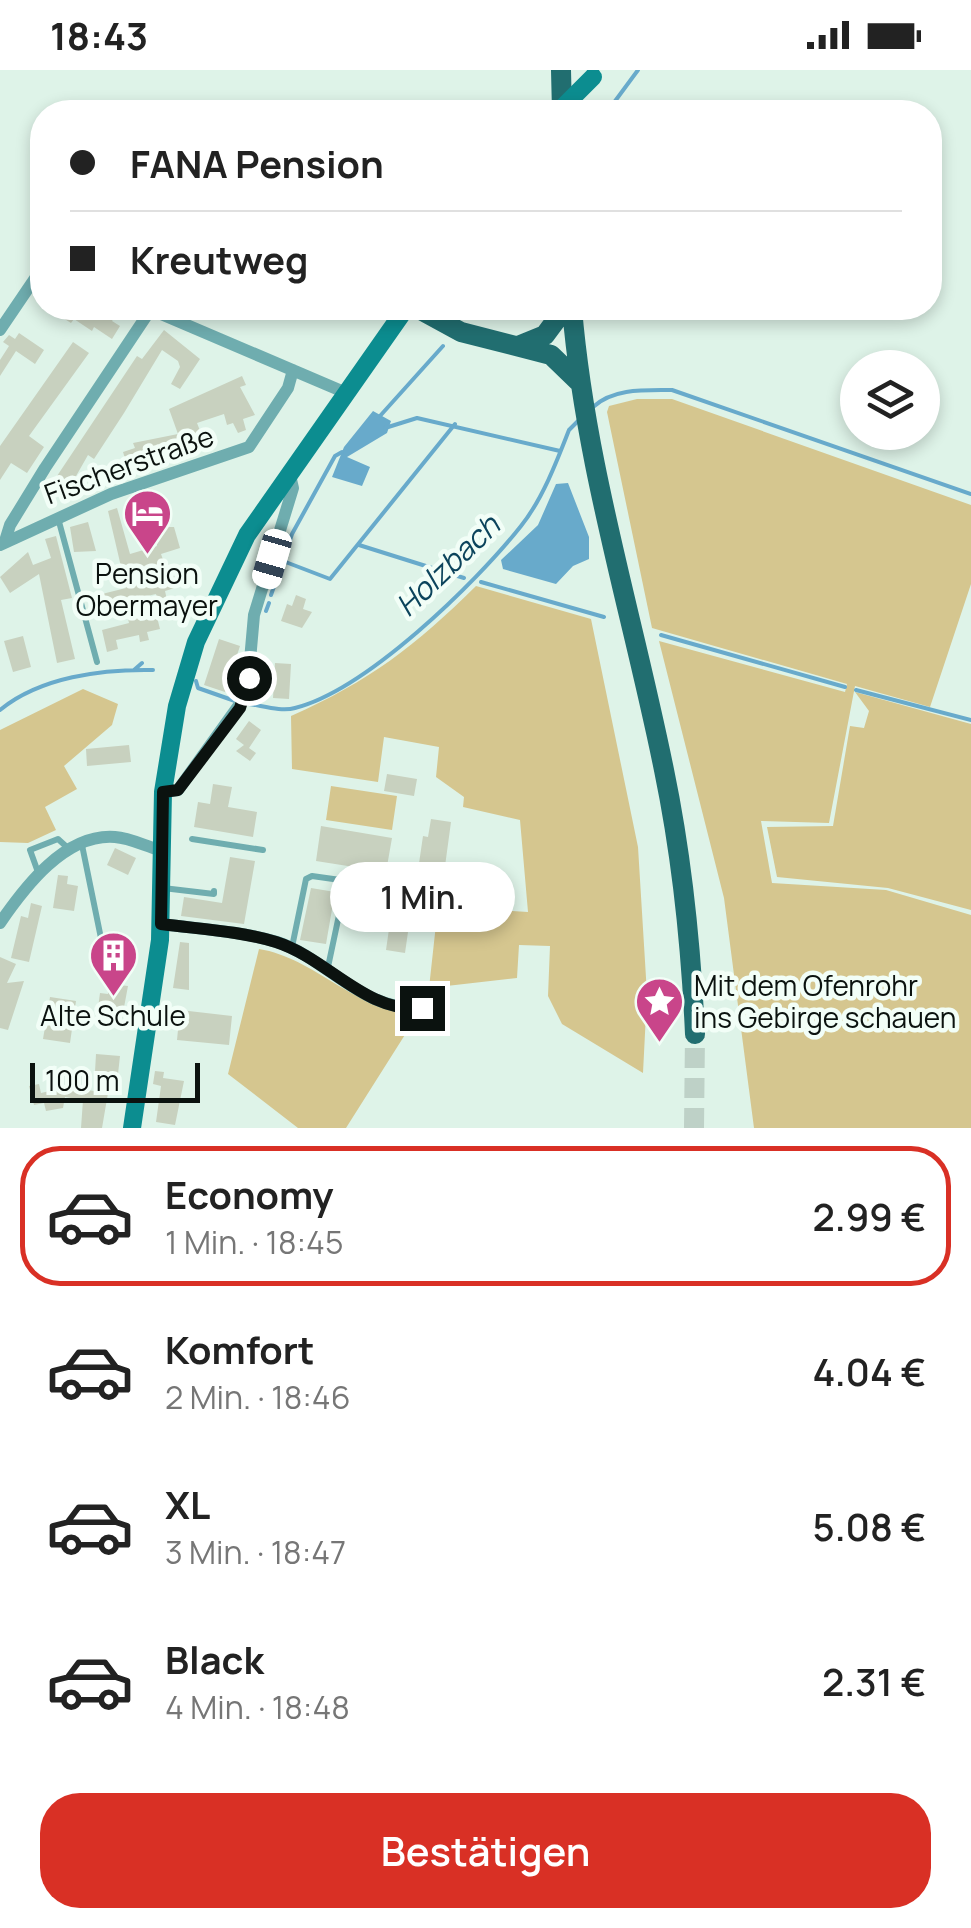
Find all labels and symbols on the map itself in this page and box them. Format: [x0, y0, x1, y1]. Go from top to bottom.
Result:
street label: Fischerstraße [39, 416, 219, 512]
hotel icon: Pension Obermayer [121, 488, 173, 556]
water label: Holzbach [386, 504, 509, 625]
car [249, 526, 295, 592]
place label: Pension Obermayer [76, 554, 218, 624]
route start [227, 656, 272, 701]
callout: 1 Min. [330, 863, 514, 933]
building icon: Alte Schule [87, 930, 139, 998]
place label: Mit dem Ofenrohr ins Gebirge schauen [694, 966, 956, 1036]
place icon: Mit dem Ofenrohr ins Gebirge schauen [633, 976, 685, 1044]
route end [400, 986, 445, 1031]
place label: Alte Schule [40, 996, 186, 1034]
scale bar [30, 1058, 200, 1102]

